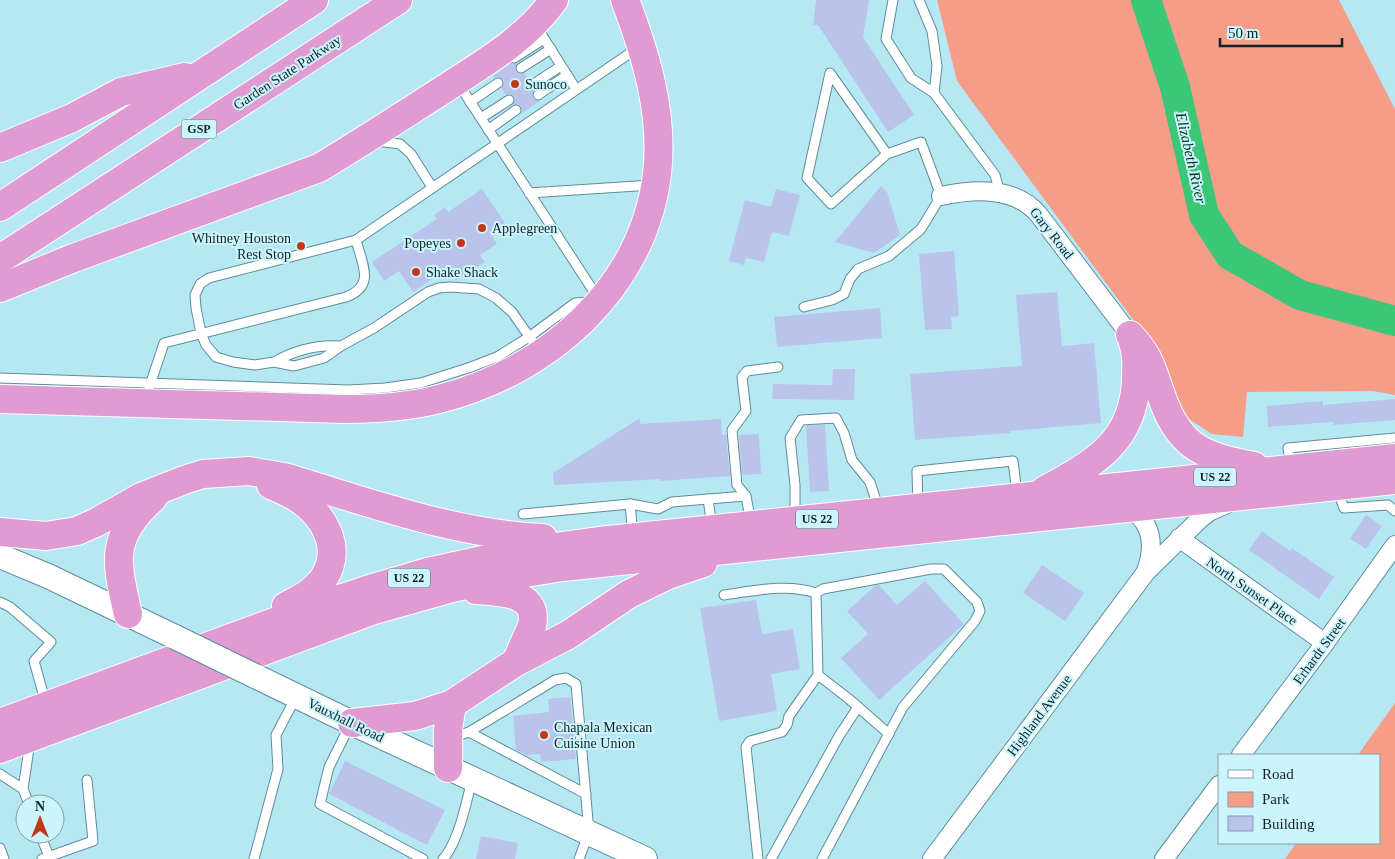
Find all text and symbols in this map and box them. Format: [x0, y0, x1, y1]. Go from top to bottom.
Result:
scale bar [1220, 15, 1342, 47]
text: 50 m [1228, 25, 1259, 41]
street label: Garden State Parkway [231, 32, 344, 113]
place label: Sunoco [525, 77, 567, 92]
marker: Sunoco [509, 78, 521, 90]
water label: Elizabeth River [1173, 110, 1209, 205]
road number: GSP [182, 120, 216, 138]
street label: Gary Road [1027, 205, 1076, 262]
place label: Applegreen [492, 221, 557, 236]
marker: Applegreen [476, 222, 488, 234]
place label: Whitney Houston Rest Stop [192, 231, 291, 262]
place label: Popeyes [404, 236, 451, 251]
marker: Popeyes [455, 237, 467, 249]
marker: Whitney Houston Rest Stop [295, 240, 307, 252]
place label: Shake Shack [426, 265, 498, 280]
marker: Shake Shack [410, 266, 422, 278]
road number: US 22 [1194, 468, 1236, 487]
road number: US 22 [796, 509, 838, 528]
street label: North Sunset Place [1203, 554, 1300, 628]
road number: US 22 [388, 568, 430, 588]
street label: Erhardt Street [1290, 615, 1348, 687]
street label: Highland Avenue [1004, 672, 1075, 759]
street label: Vauxhall Road [305, 696, 386, 745]
place label: Chapala Mexican Cuisine Union [554, 720, 652, 751]
marker: Chapala Mexican Cuisine Union [538, 729, 550, 741]
legend [1218, 754, 1380, 844]
text: Road [1262, 766, 1294, 782]
text: Park [1262, 791, 1290, 807]
north arrow [15, 794, 65, 844]
text: N [35, 799, 45, 814]
text: Building [1262, 816, 1315, 832]

